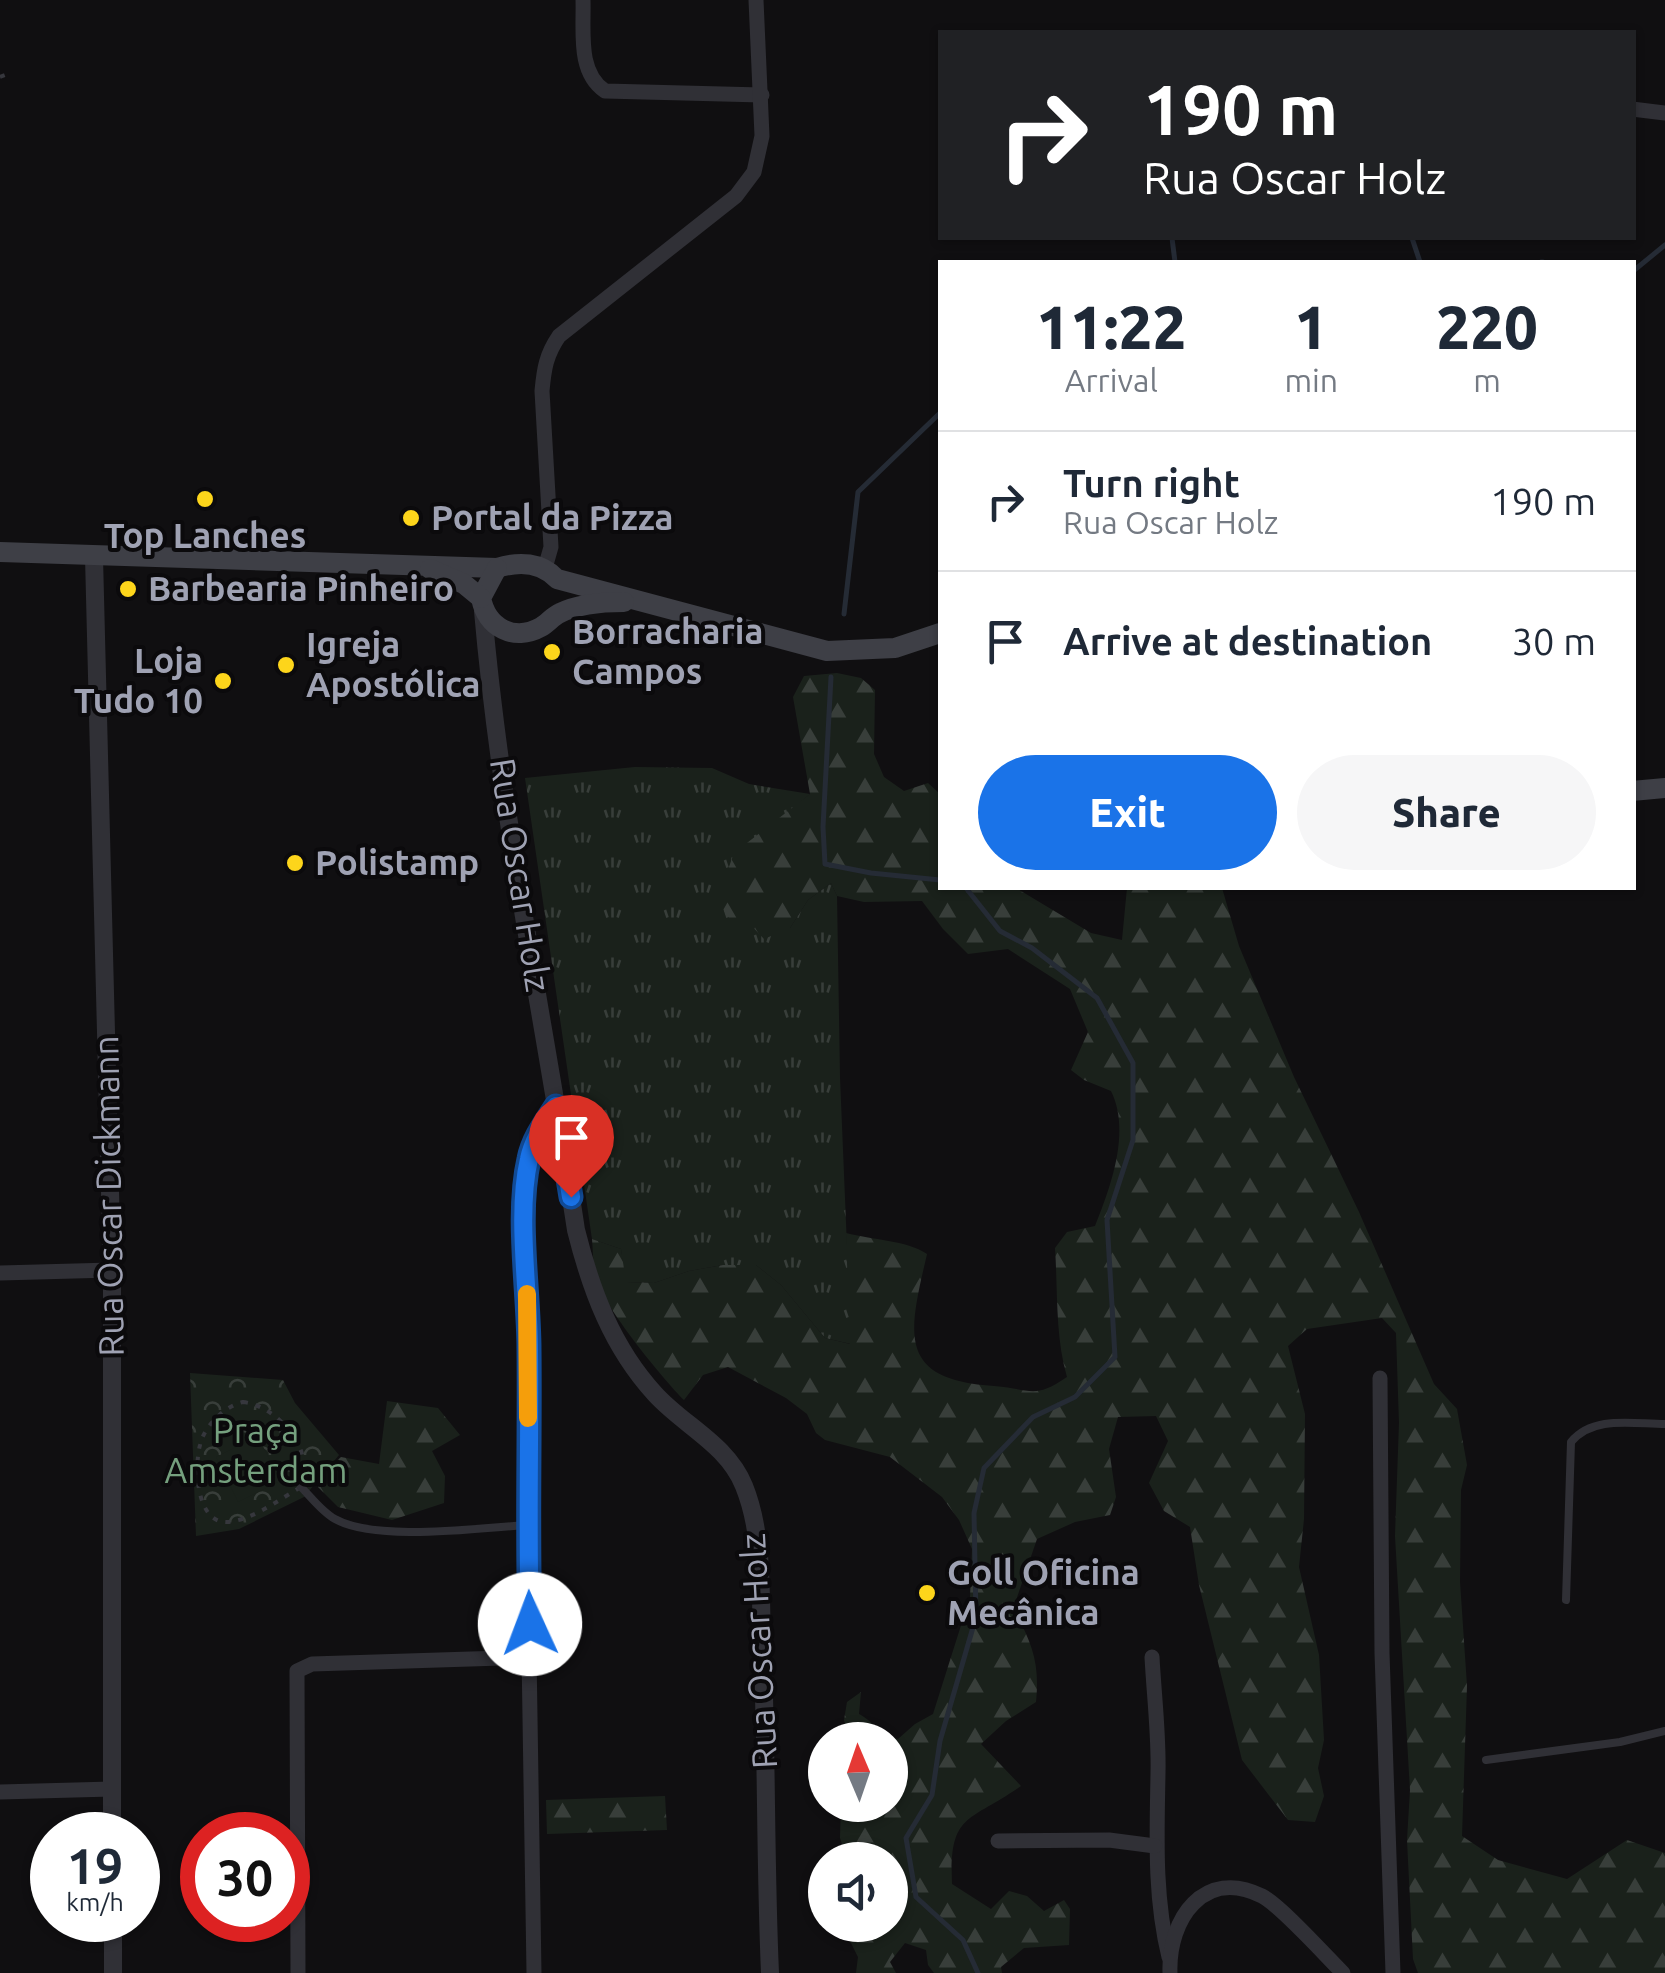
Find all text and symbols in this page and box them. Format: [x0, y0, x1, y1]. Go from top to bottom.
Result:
icon: right [978, 70, 1108, 200]
text: 190 m [1143, 70, 1338, 148]
text: Rua Oscar Holz [1143, 152, 1446, 203]
text: 11:22 [1036, 293, 1186, 360]
text: 1 [1294, 293, 1328, 360]
text: 220 [1436, 293, 1538, 360]
text: Arrival [1065, 362, 1158, 398]
text: min [1284, 362, 1338, 398]
text: m [1473, 362, 1501, 398]
text: Turn right [1063, 462, 1240, 504]
icon: right [978, 474, 1033, 529]
text: 190 m [1490, 480, 1596, 522]
marker: Top Lanches [194, 488, 216, 510]
place label: Portal da Pizza [431, 497, 674, 537]
text: Rua Oscar Holz [1063, 504, 1279, 540]
marker: Portal da Pizza [400, 507, 422, 529]
place label: Top Lanches [104, 515, 306, 555]
place label: Barbearia Pinheiro [148, 568, 454, 608]
marker: Barbearia Pinheiro [117, 578, 139, 600]
place label: Borracharia Campos [572, 611, 764, 691]
icon: arrive [978, 614, 1033, 669]
text: Arrive at destination [1063, 620, 1432, 662]
text: 30 m [1512, 620, 1596, 662]
place label: Igreja Apostólica [306, 624, 481, 704]
place label: Loja Tudo 10 [74, 640, 203, 720]
marker: Borracharia Campos [541, 641, 563, 663]
marker: Igreja Apostólica [275, 654, 297, 676]
marker: Loja Tudo 10 [212, 670, 234, 692]
street label: Rua Oscar Holz [483, 755, 559, 994]
button: Exit [978, 755, 1277, 870]
button: Share [1297, 755, 1596, 870]
place label: Polistamp [315, 842, 479, 882]
marker: Polistamp [284, 852, 306, 874]
street label: Rua Oscar Dickmann [85, 1035, 131, 1357]
pin [529, 1095, 614, 1198]
icon: arrive [544, 1110, 599, 1165]
park label: Praça Amsterdam [164, 1410, 348, 1490]
street label: Rua Oscar Holz [732, 1532, 784, 1770]
place label: Goll Oficina Mecânica [947, 1552, 1140, 1632]
position arrow [478, 1572, 582, 1676]
marker: Goll Oficina Mecânica [916, 1582, 938, 1604]
north arrow [808, 1722, 908, 1822]
map controls [808, 1722, 908, 1942]
speed limit sign: 30 [180, 1812, 310, 1942]
text: 19 [67, 1837, 123, 1893]
button: sound [808, 1842, 908, 1942]
text: km/h [66, 1888, 124, 1916]

